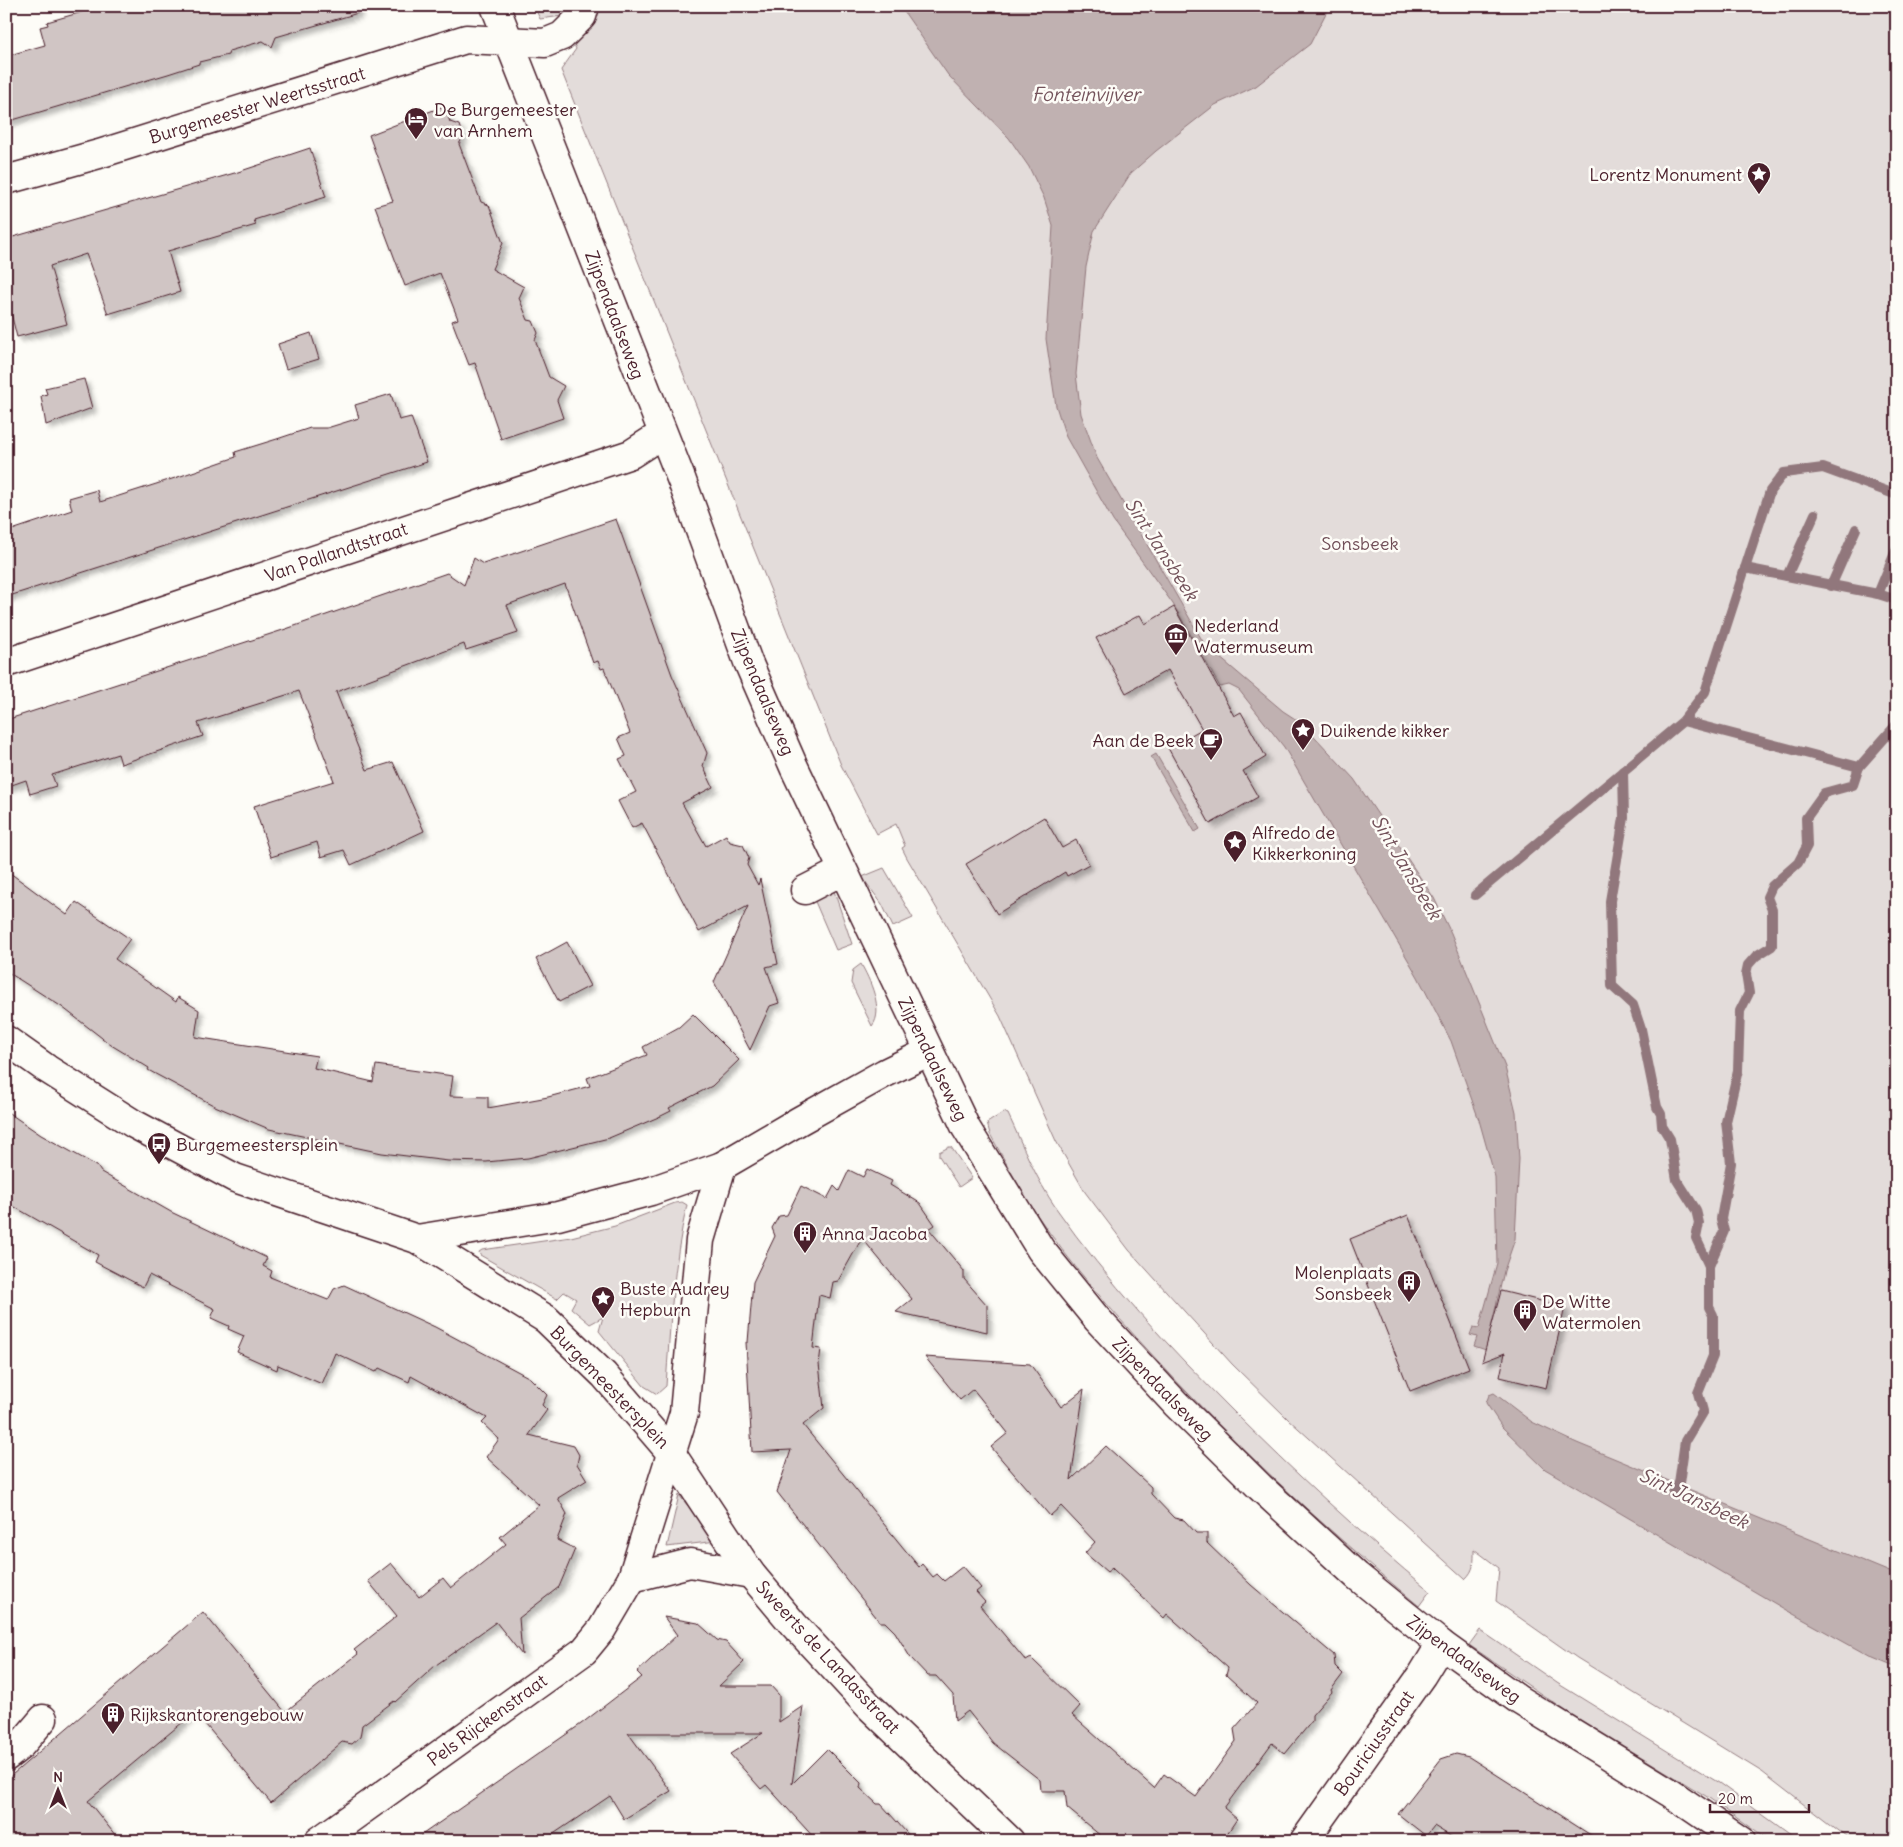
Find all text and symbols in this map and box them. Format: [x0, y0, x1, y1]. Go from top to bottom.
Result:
street label: Burgemeester Weertsstraat [146, 61, 368, 149]
water label: Fonteinvijver [1032, 82, 1142, 106]
place label: De Burgemeester van Arnhem [434, 98, 577, 142]
hotel icon: De Burgemeester van Arnhem [403, 106, 429, 140]
place icon: Lorentz Monument [1746, 161, 1772, 195]
place label: Lorentz Monument [1589, 163, 1742, 186]
street label: Zijpendaalseweg [580, 248, 650, 382]
water label: Sint Jansbeek [1120, 493, 1205, 606]
street label: Van Pallandtstraat [262, 517, 410, 587]
park label: Sonsbeek [1321, 532, 1399, 555]
place label: Nederland Watermuseum [1194, 614, 1314, 658]
museum icon: Nederland Watermuseum [1163, 622, 1189, 656]
street label: Zijpendaalseweg [726, 625, 800, 759]
place icon: Duikende kikker [1290, 717, 1316, 751]
place label: Duikende kikker [1320, 719, 1450, 742]
cafe icon: Aan de Beek [1198, 727, 1224, 761]
place label: Aan de Beek [1093, 729, 1194, 752]
water label: Sint Jansbeek [1366, 811, 1448, 925]
place label: Alfredo de Kikkerkoning [1252, 821, 1357, 865]
place icon: Alfredo de Kikkerkoning [1222, 829, 1248, 863]
street label: Zijpendaalseweg [893, 993, 973, 1125]
bus stop icon: Burgemeestersplein [146, 1131, 172, 1165]
place label: Burgemeestersplein [176, 1133, 338, 1156]
building icon: Anna Jacoba [792, 1220, 818, 1254]
place label: Anna Jacoba [822, 1222, 928, 1245]
place label: Molenplaats Sonsbeek [1294, 1261, 1392, 1305]
building icon: Molenplaats Sonsbeek [1396, 1269, 1422, 1303]
place label: Buste Audrey Hepburn [620, 1277, 730, 1321]
place icon: Buste Audrey Hepburn [590, 1285, 616, 1319]
place label: De Witte Watermolen [1542, 1290, 1641, 1334]
building icon: De Witte Watermolen [1512, 1298, 1538, 1332]
street label: Burgemeestersplein [545, 1321, 675, 1453]
street label: Zijpendaalseweg [1108, 1332, 1218, 1446]
water label: Sint Jansbeek [1636, 1462, 1753, 1534]
street label: Sweerts de Landasstraat [751, 1576, 905, 1738]
street label: Zijpendaalseweg [1402, 1610, 1526, 1708]
street label: Pels Rijckenstraat [423, 1669, 551, 1771]
street label: Bouriciusstraat [1329, 1686, 1419, 1800]
building icon: Rijkskantorengebouw [100, 1701, 126, 1735]
place label: Rijkskantorengebouw [130, 1703, 304, 1726]
north arrow [32, 1764, 82, 1814]
text: N [53, 1768, 63, 1786]
scale bar [1710, 1782, 1809, 1814]
text: 20 m [1718, 1789, 1753, 1808]

